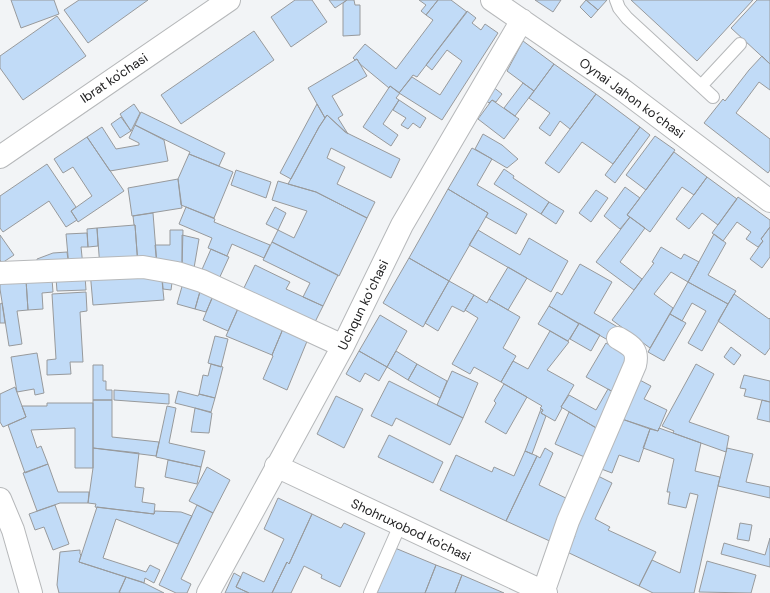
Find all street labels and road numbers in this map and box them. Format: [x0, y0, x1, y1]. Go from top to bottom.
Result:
street label: Ibrat ko'chasi [77, 49, 151, 107]
street label: Oynai Jahon ko‘chasi [576, 54, 688, 142]
street label: Uchqun koʻchasi [334, 257, 392, 353]
street label: Shohruxobod ko'chasi [348, 495, 474, 565]

